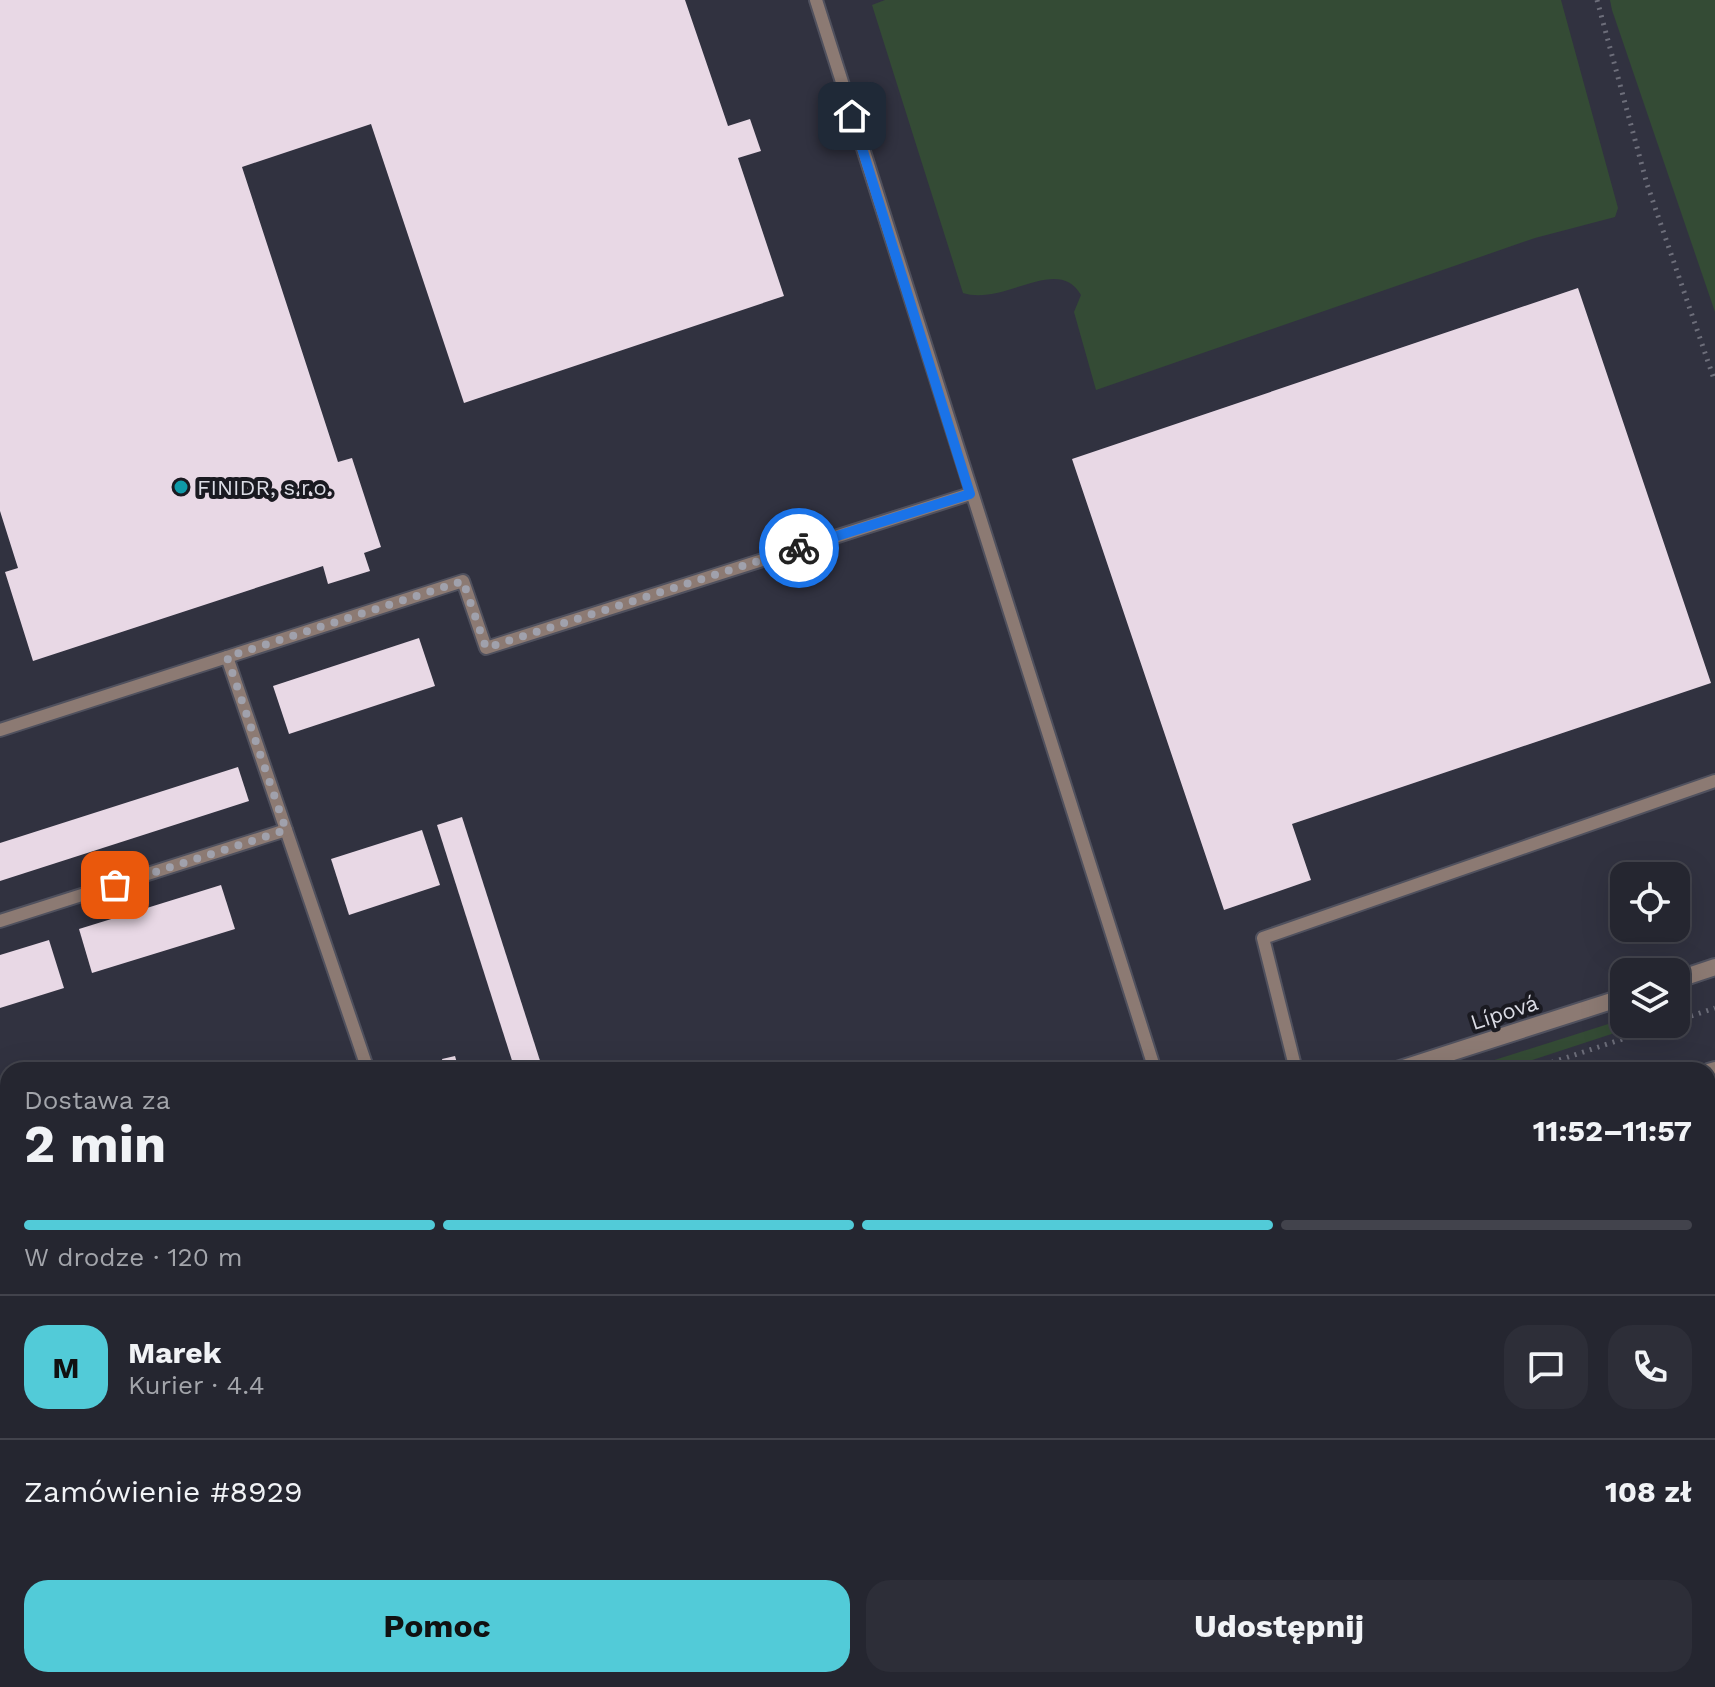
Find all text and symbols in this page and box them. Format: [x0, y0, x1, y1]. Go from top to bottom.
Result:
pin [818, 82, 886, 150]
icon: home [830, 94, 874, 138]
place label: FINIDR, s.r.o. [197, 475, 332, 500]
marker: FINIDR, s.r.o. [172, 478, 190, 496]
courier [759, 508, 839, 588]
icon: bike [777, 526, 821, 570]
pin [81, 851, 149, 919]
map controls [1610, 862, 1690, 1038]
button: locate [1610, 862, 1690, 942]
icon: bag [93, 863, 137, 907]
button: layers [1610, 958, 1690, 1038]
street label: Lípová [1467, 990, 1541, 1035]
text: Dostawa za [24, 1085, 170, 1115]
text: 11:52–11:57 [1533, 1113, 1692, 1148]
text: 2 min [24, 1114, 166, 1175]
text: W drodze · 120 m [24, 1242, 243, 1272]
button: chat [1504, 1325, 1588, 1409]
button: phone [1608, 1325, 1692, 1409]
text: Marek [128, 1335, 221, 1370]
text: M [52, 1350, 80, 1385]
text: Kurier · 4.4 [128, 1370, 265, 1400]
text: Zamówienie #8929 [24, 1474, 303, 1509]
text: 108 zł [1605, 1474, 1692, 1509]
button: Pomoc [24, 1580, 850, 1672]
button: Udostępnij [866, 1580, 1692, 1672]

